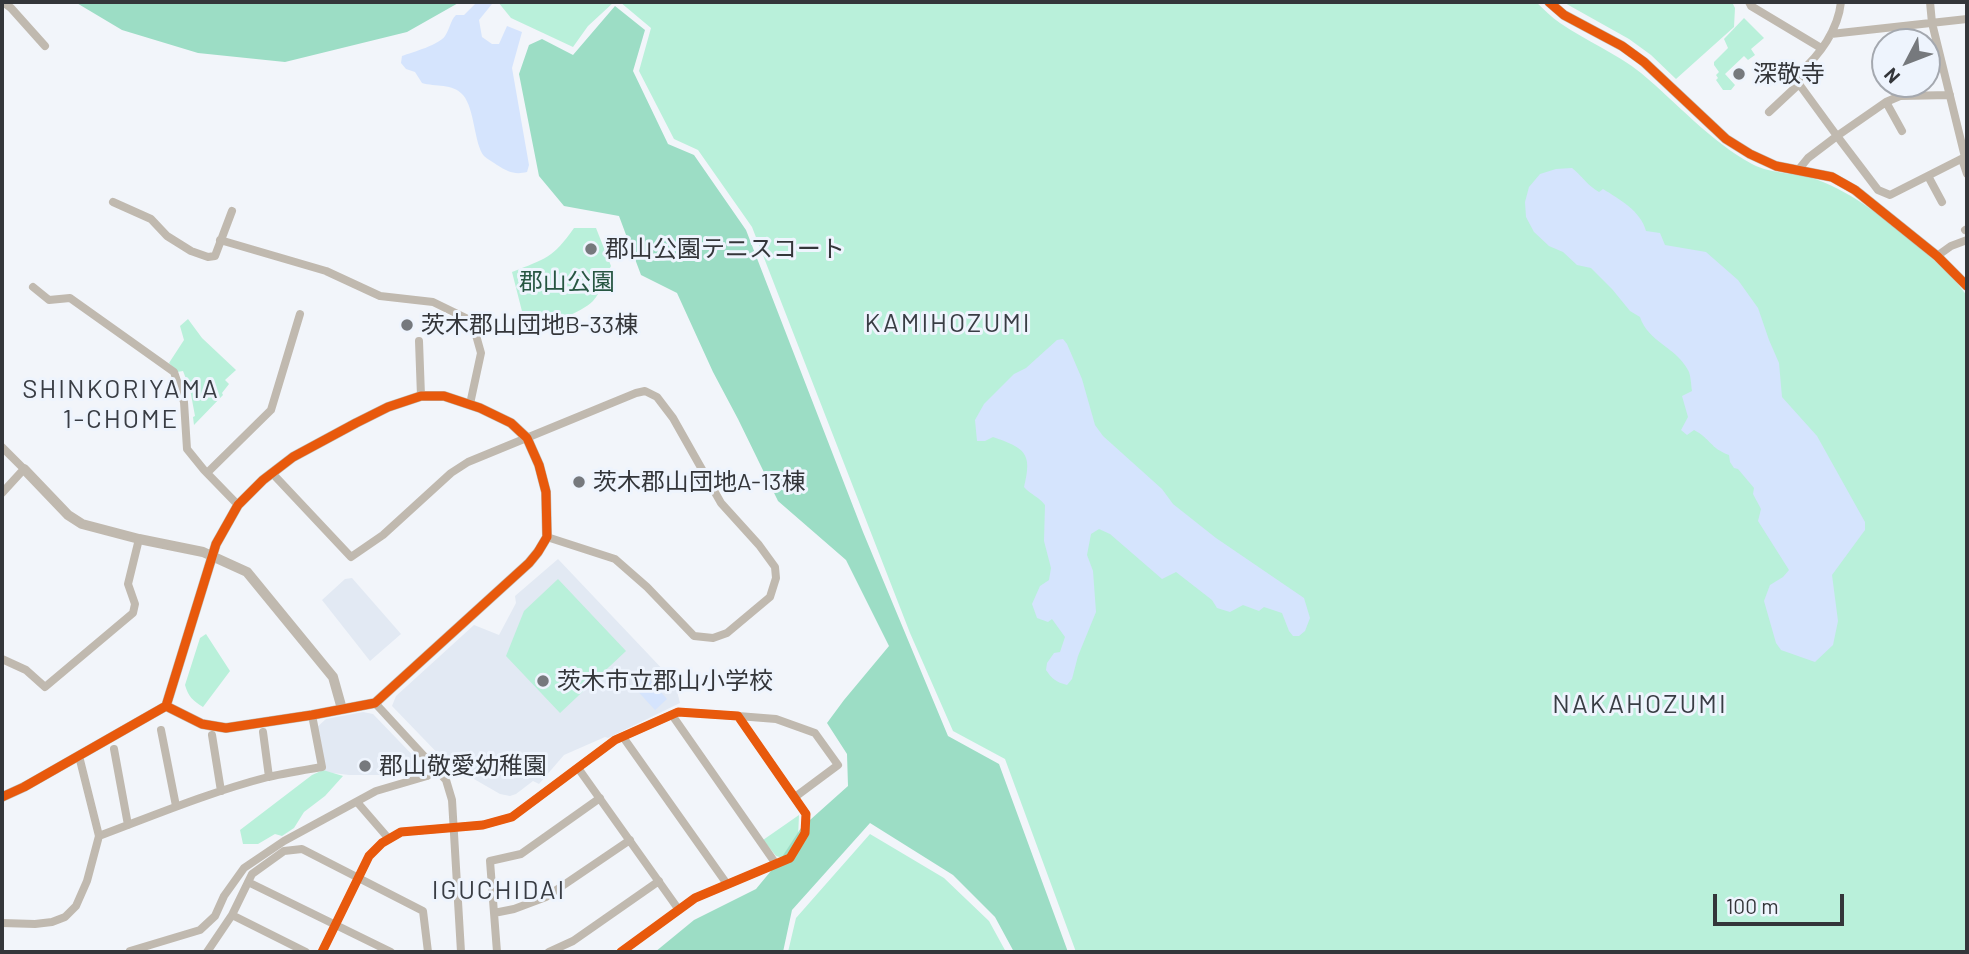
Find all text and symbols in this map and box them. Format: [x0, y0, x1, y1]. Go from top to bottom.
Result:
north arrow [1871, 28, 1941, 98]
place label: 深敬寺 [1753, 60, 1825, 88]
text: N [1879, 64, 1904, 88]
marker: 深敬寺 [1731, 66, 1747, 82]
place label: 郡山公園テニスコート [605, 235, 845, 263]
marker: 郡山公園テニスコート [583, 241, 599, 257]
park label: 郡山公園 [519, 268, 615, 296]
district label: KAMIHOZUMI [866, 307, 1030, 339]
place label: 茨木郡山団地B-33棟 [421, 311, 638, 339]
marker: 茨木郡山団地B-33棟 [399, 317, 415, 333]
district label: SHINKORIYAMA 1-CHOME [24, 373, 218, 434]
place label: 茨木郡山団地A-13棟 [593, 468, 805, 496]
marker: 茨木郡山団地A-13棟 [571, 474, 587, 490]
place label: 茨木市立郡山小学校 [557, 667, 773, 695]
marker: 茨木市立郡山小学校 [535, 673, 551, 689]
district label: NAKAHOZUMI [1554, 688, 1726, 720]
place label: 郡山敬愛幼稚園 [379, 752, 547, 780]
marker: 郡山敬愛幼稚園 [357, 758, 373, 774]
district label: IGUCHIDAI [433, 874, 565, 906]
scale bar [1717, 880, 1848, 924]
text: 100 m [1726, 893, 1779, 918]

